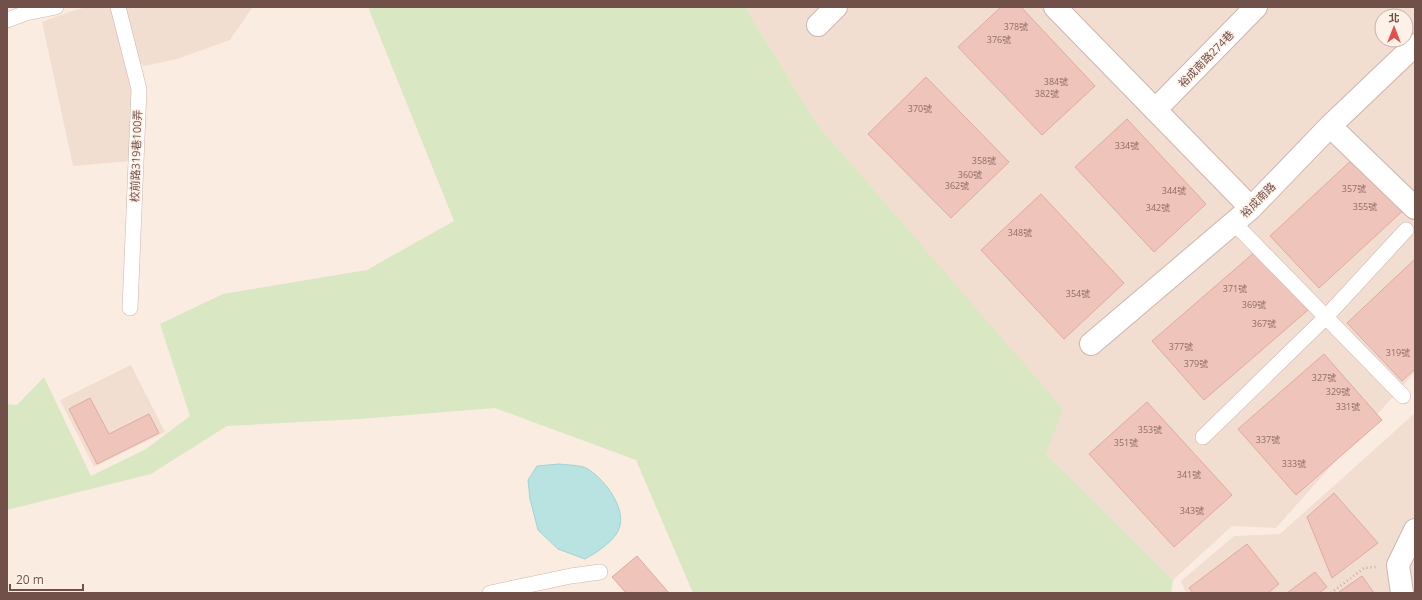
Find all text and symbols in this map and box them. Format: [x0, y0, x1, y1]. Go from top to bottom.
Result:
north arrow [1374, 8, 1414, 48]
text: 北 [1389, 10, 1400, 25]
house number: 378號 [1004, 20, 1028, 33]
street label: 裕成南路274巷 [1175, 27, 1237, 90]
house number: 376號 [987, 33, 1011, 46]
house number: 384號 [1044, 75, 1068, 88]
house number: 382號 [1035, 87, 1059, 100]
house number: 370號 [908, 102, 932, 115]
street label: 校前路319巷100弄 [126, 109, 145, 203]
house number: 334號 [1115, 139, 1139, 152]
house number: 358號 [972, 154, 996, 167]
house number: 360號 [958, 168, 982, 181]
house number: 362號 [945, 179, 969, 192]
street label: 裕成南路 [1237, 179, 1279, 221]
house number: 357號 [1342, 182, 1366, 195]
house number: 344號 [1162, 184, 1186, 197]
house number: 355號 [1353, 200, 1377, 213]
house number: 342號 [1146, 201, 1170, 214]
house number: 348號 [1008, 226, 1032, 239]
house number: 371號 [1223, 282, 1247, 295]
house number: 354號 [1066, 287, 1090, 300]
house number: 369號 [1242, 298, 1266, 311]
house number: 367號 [1252, 317, 1276, 330]
house number: 377號 [1169, 340, 1193, 353]
house number: 319號 [1386, 346, 1410, 359]
house number: 379號 [1184, 357, 1208, 370]
house number: 327號 [1312, 371, 1336, 384]
house number: 329號 [1326, 385, 1350, 398]
house number: 331號 [1336, 400, 1360, 413]
house number: 353號 [1138, 423, 1162, 436]
house number: 337號 [1256, 433, 1280, 446]
house number: 351號 [1114, 436, 1138, 449]
house number: 333號 [1282, 457, 1306, 470]
house number: 341號 [1177, 468, 1201, 481]
house number: 343號 [1180, 504, 1204, 517]
scale bar [10, 566, 83, 592]
text: 20 m [16, 571, 44, 588]

